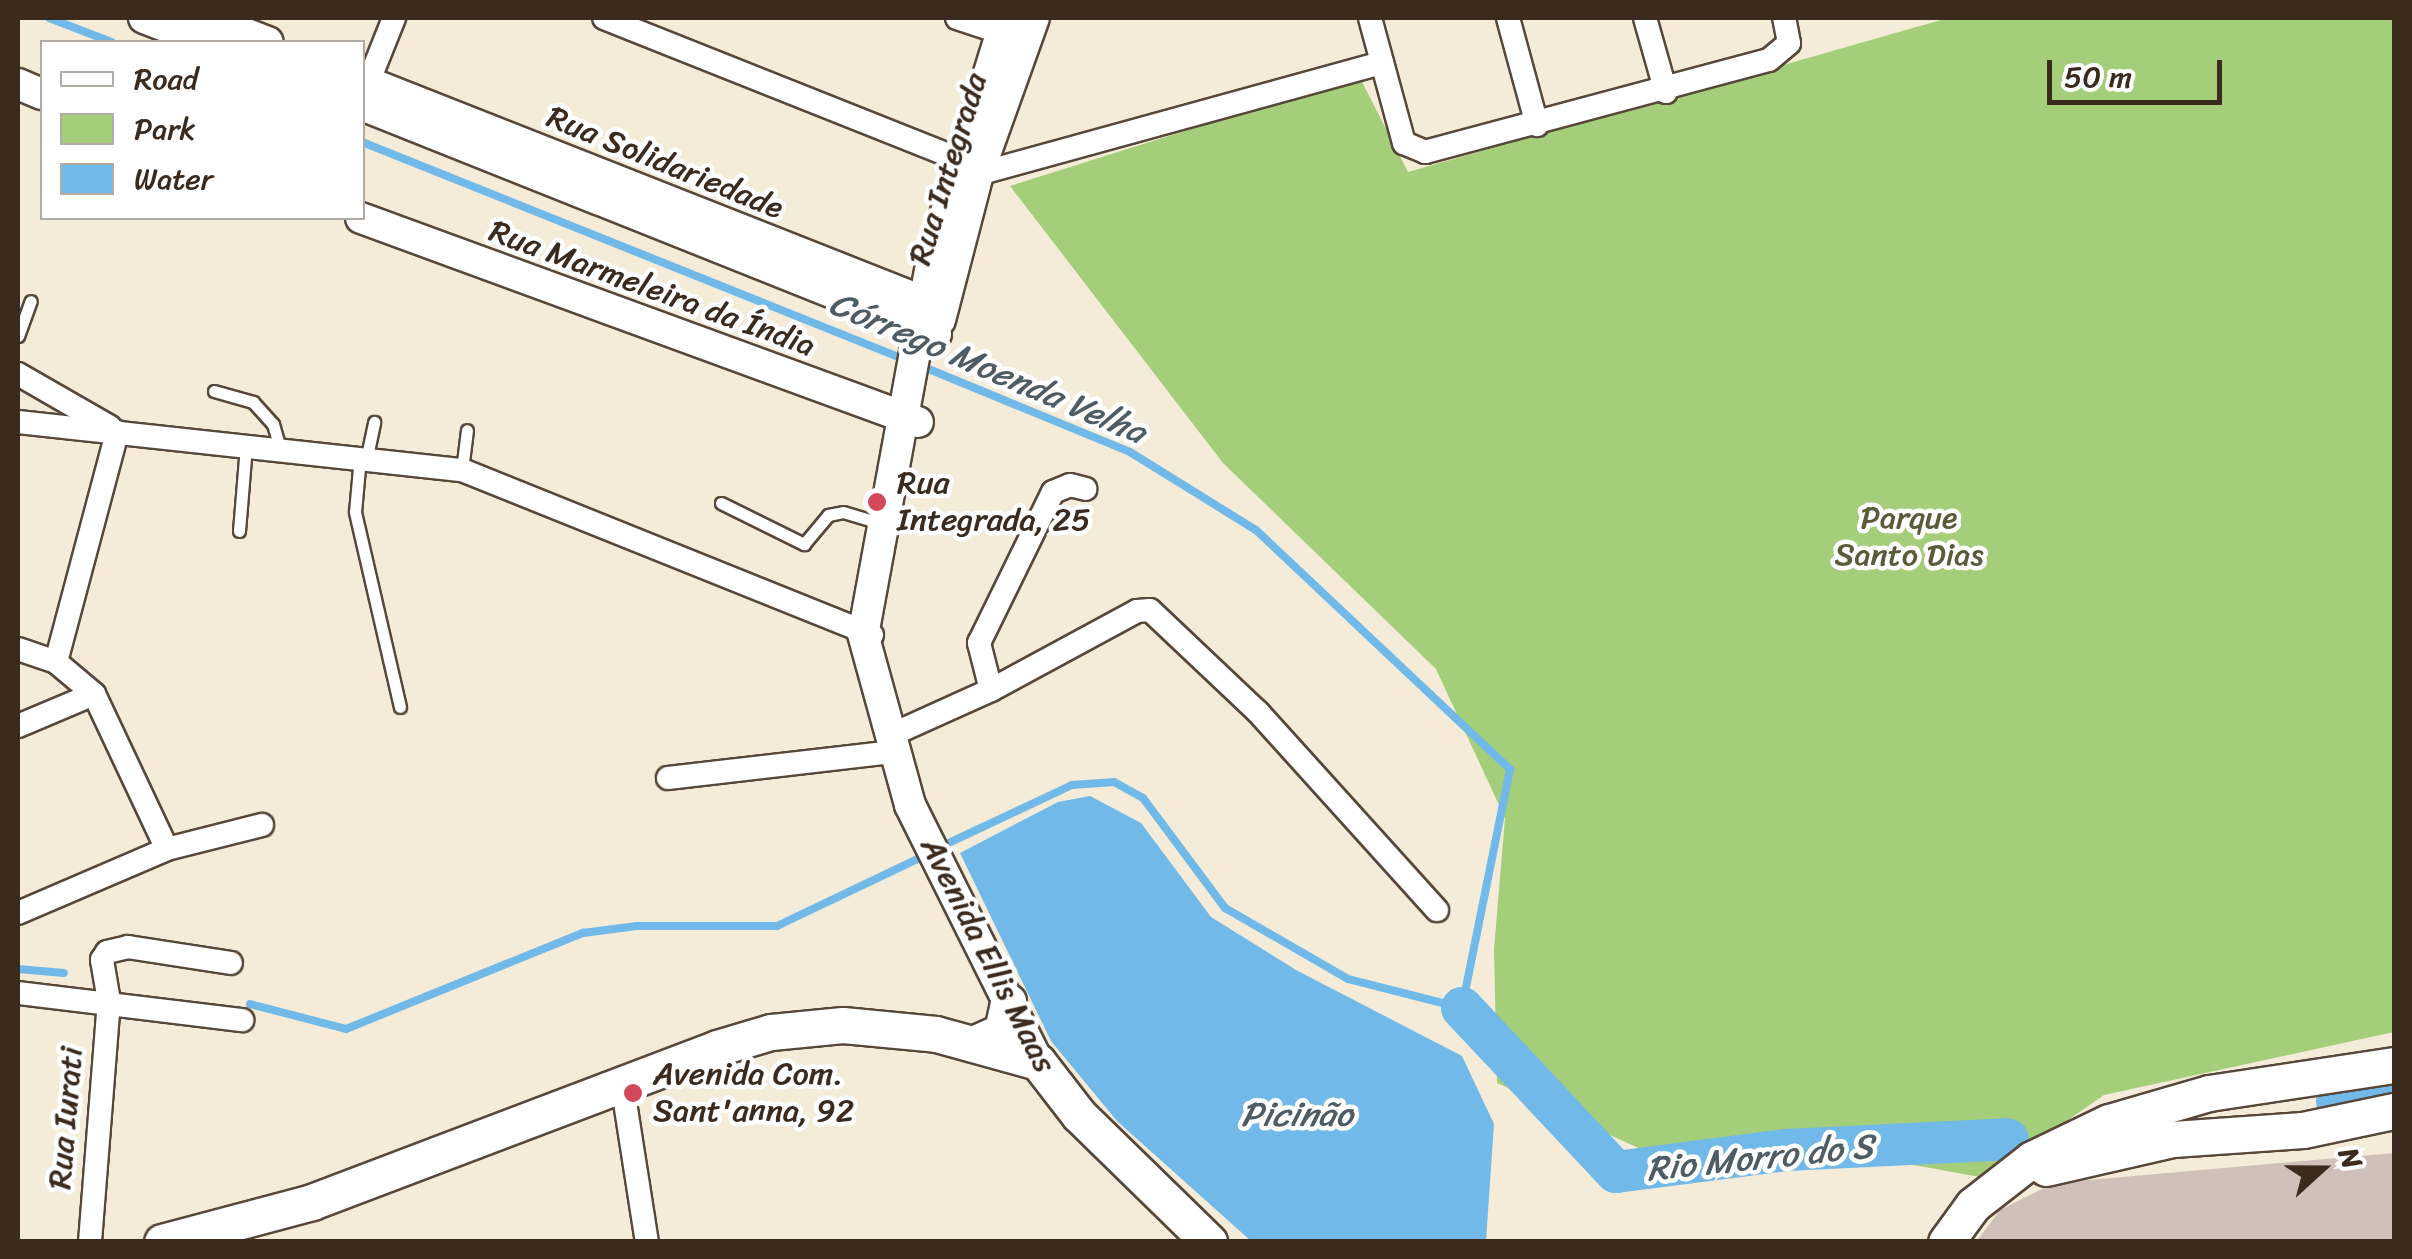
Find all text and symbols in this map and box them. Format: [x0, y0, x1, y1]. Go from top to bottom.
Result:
legend [40, 40, 365, 220]
scale bar [2052, 40, 2227, 102]
text: 50 m [2064, 50, 2132, 104]
text: Road [134, 52, 198, 106]
street label: Rua Integrada [900, 68, 996, 270]
street label: Rua Solidariedade [541, 98, 789, 228]
text: Park [134, 102, 196, 156]
text: Water [134, 152, 213, 206]
street label: Rua Marmeleira da Índia [485, 213, 819, 365]
water label: Córrego Moenda Velha [823, 281, 1153, 453]
place label: Rua Integrada, 25 [897, 465, 1091, 540]
marker: Rua Integrada, 25 [866, 491, 888, 513]
park label: Parque Santo Dias [1834, 500, 1984, 575]
street label: Avenida Ellis Maas [912, 831, 1064, 1079]
street label: Rua Iurati [41, 1045, 91, 1191]
place label: Avenida Com. Sant'anna, 92 [653, 1056, 854, 1131]
marker: Avenida Com. Sant'anna, 92 [622, 1082, 644, 1104]
water label: Picinão [1241, 1093, 1353, 1135]
north arrow [2272, 1119, 2372, 1219]
water label: Rio Morro do S [1645, 1124, 1875, 1190]
text: N [2324, 1140, 2377, 1176]

